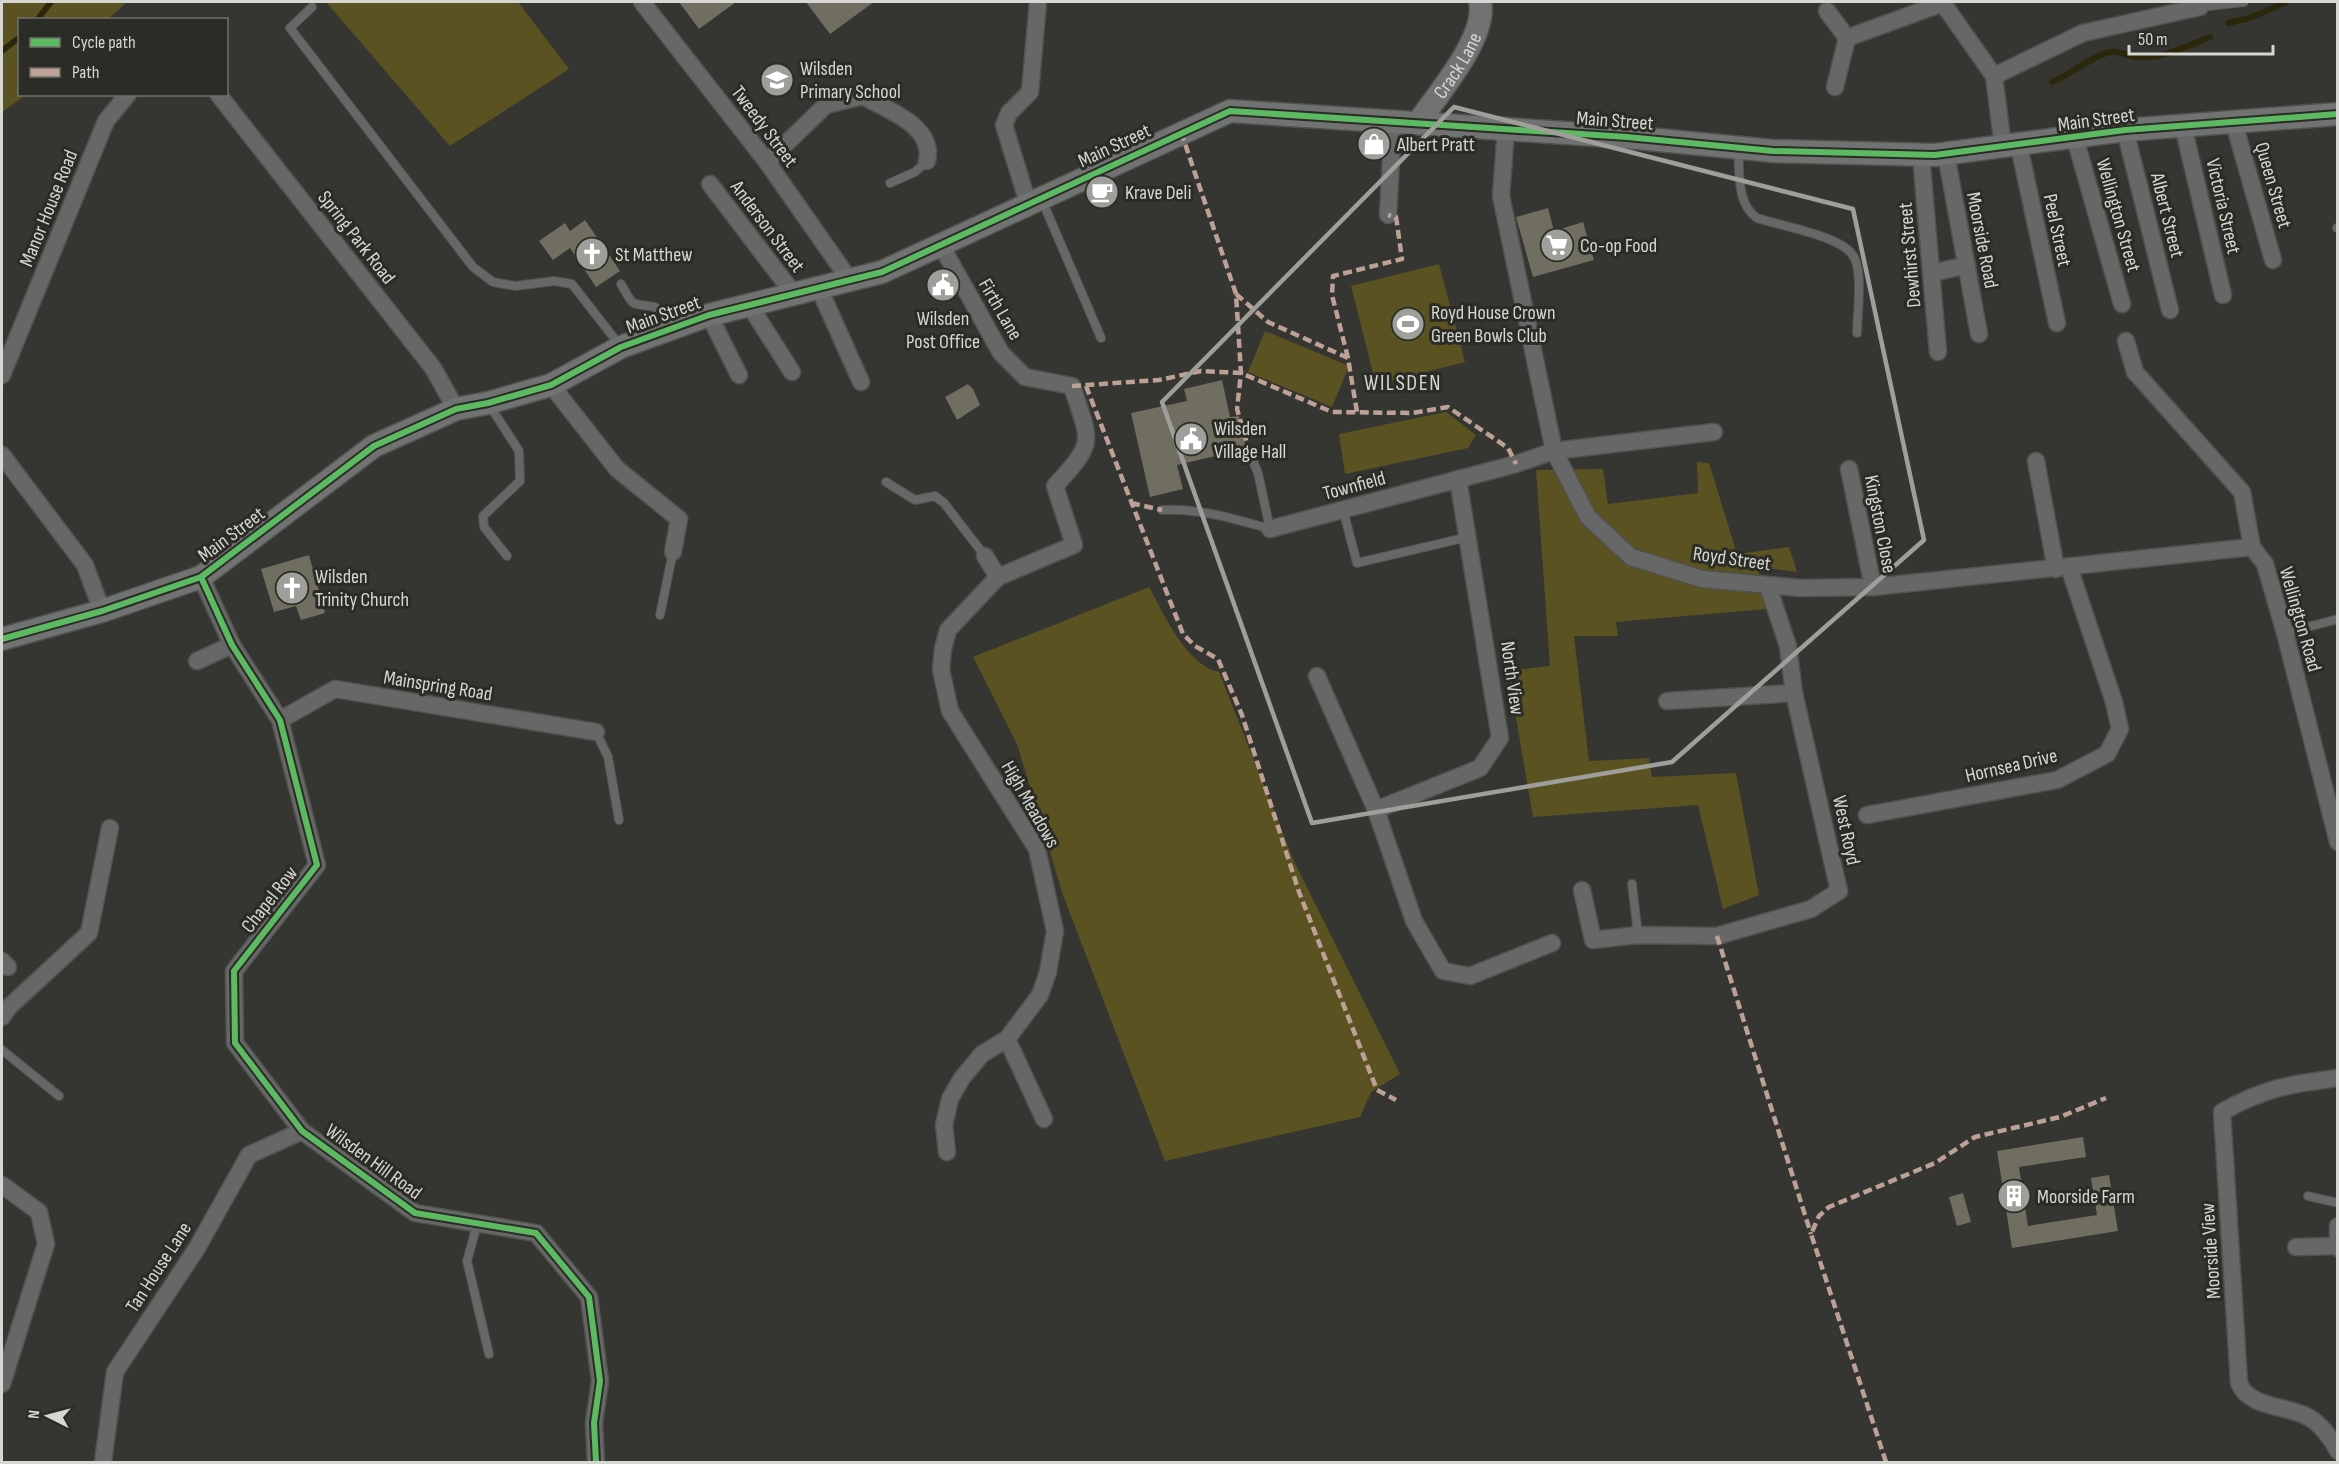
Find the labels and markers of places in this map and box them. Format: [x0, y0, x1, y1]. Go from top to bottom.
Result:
place label: Wilsden Primary School [800, 57, 901, 104]
school or university icon: Wilsden Primary School [759, 62, 795, 98]
shop icon: Albert Pratt [1356, 126, 1392, 162]
place label: Albert Pratt [1396, 133, 1475, 157]
cafe icon: Krave Deli [1084, 174, 1120, 210]
place label: Krave Deli [1125, 181, 1191, 205]
supermarket icon: Co-op Food [1539, 227, 1575, 263]
place label: Co-op Food [1580, 234, 1657, 258]
church icon: St Matthew [574, 236, 610, 272]
place label: St Matthew [615, 243, 692, 267]
public building icon: Wilsden Post Office [925, 267, 961, 303]
place label: Royd House Crown Green Bowls Club [1431, 301, 1555, 348]
sports icon: Royd House Crown Green Bowls Club [1390, 306, 1426, 342]
place label: Wilsden Post Office [906, 307, 980, 354]
place label: Wilsden Village Hall [1214, 417, 1286, 464]
public building icon: Wilsden Village Hall [1173, 421, 1209, 457]
place label: Wilsden Trinity Church [315, 565, 409, 612]
church icon: Wilsden Trinity Church [274, 570, 310, 606]
building icon: Moorside Farm [1996, 1178, 2032, 1214]
place label: Moorside Farm [2037, 1185, 2135, 1209]

